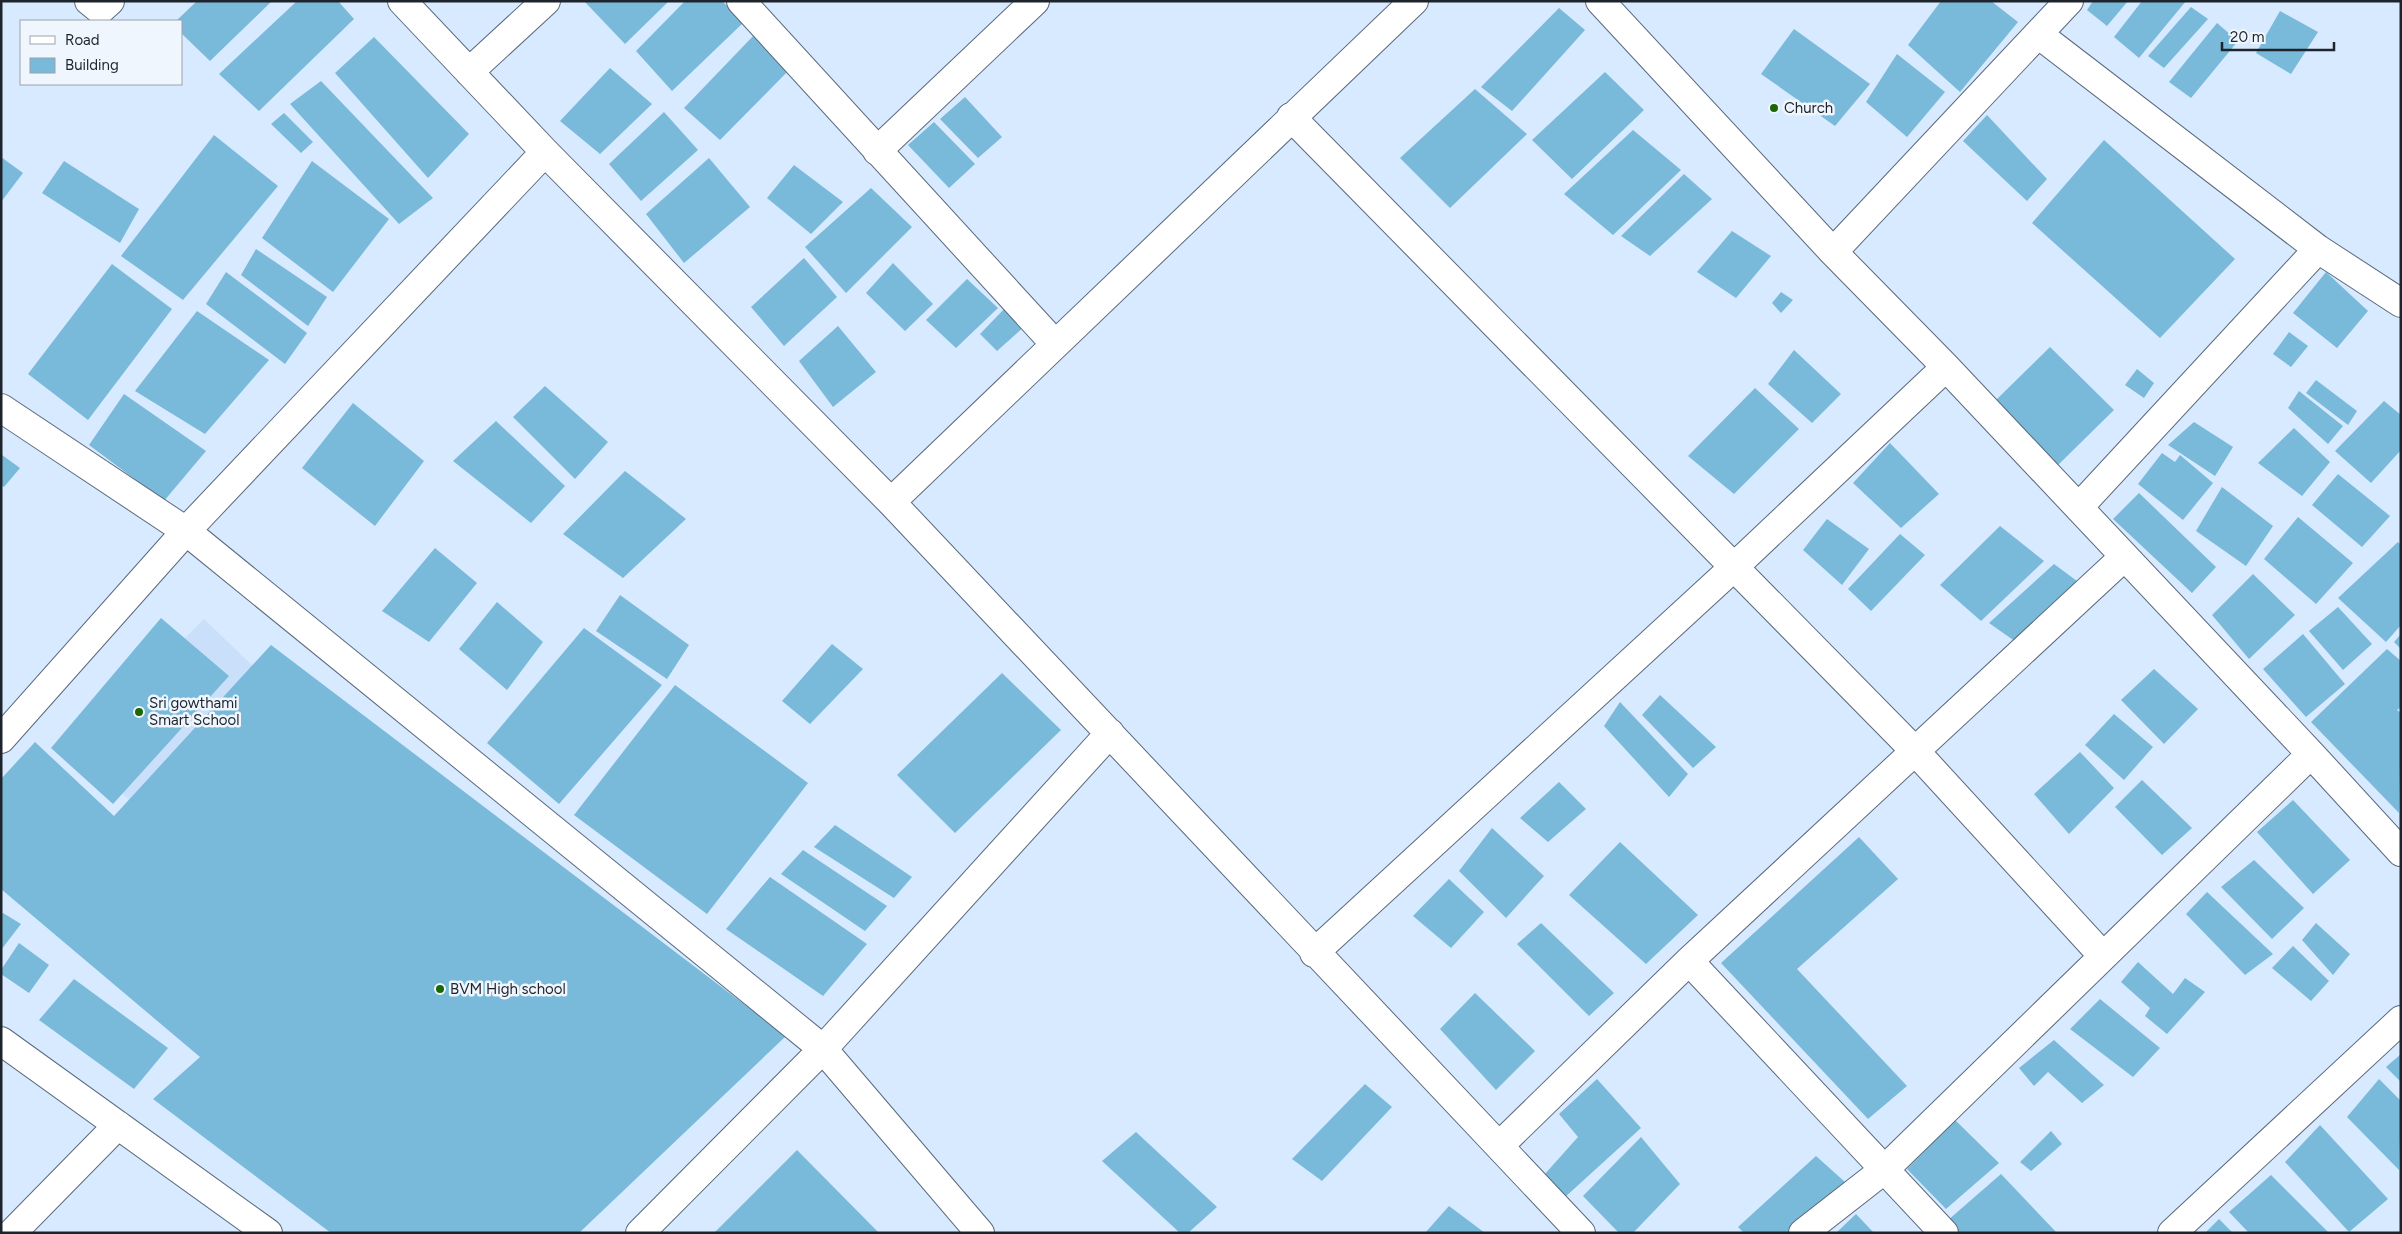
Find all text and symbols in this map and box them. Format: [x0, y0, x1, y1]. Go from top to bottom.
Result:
legend [20, 20, 182, 85]
scale bar [2222, 20, 2334, 52]
text: 20 m [2230, 28, 2264, 46]
text: Road [65, 31, 100, 49]
text: Building [65, 56, 119, 74]
place label: Church [1784, 99, 1833, 117]
marker: Church [1768, 102, 1780, 114]
place label: Sri gowthami Smart School [149, 694, 239, 729]
marker: Sri gowthami Smart School [133, 706, 145, 718]
place label: BVM High school [450, 980, 566, 998]
marker: BVM High school [434, 983, 446, 995]

